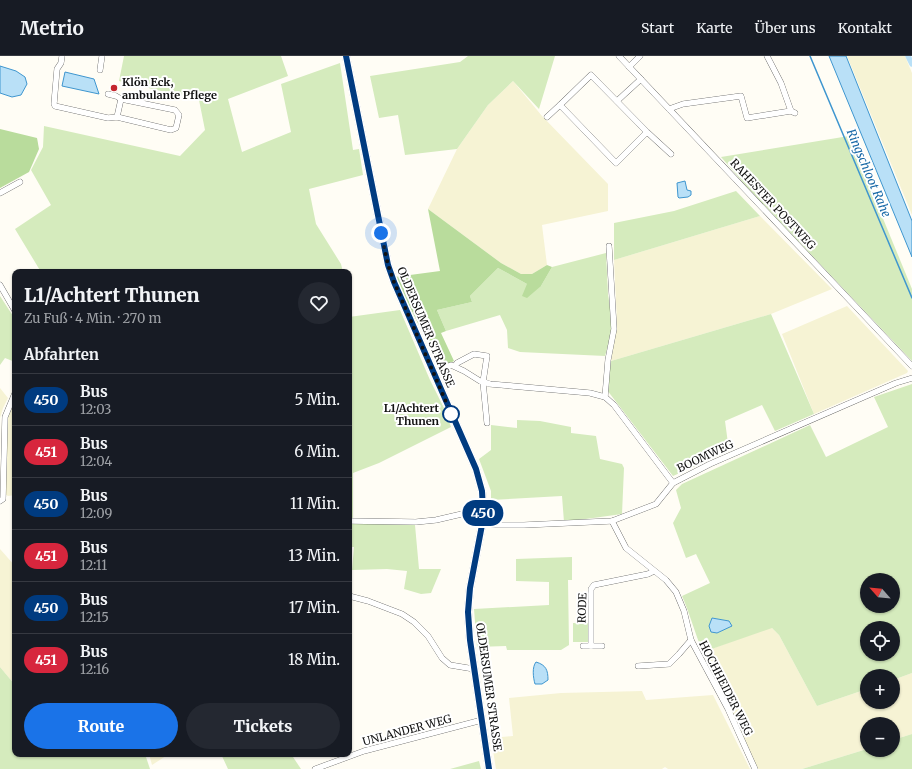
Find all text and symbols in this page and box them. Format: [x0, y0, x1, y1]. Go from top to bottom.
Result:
text: Metrio [20, 16, 84, 40]
text: Start [641, 19, 674, 37]
text: Karte [696, 19, 733, 37]
text: Über uns [755, 19, 816, 37]
text: Kontakt [838, 19, 892, 37]
place label: Klön Eck, ambulante Pflege [122, 75, 217, 102]
marker: Klön Eck, ambulante Pflege [109, 83, 119, 93]
water label: Ringschloot Rahe [844, 127, 894, 219]
street label: RAHESTER POSTWEG [727, 156, 819, 252]
your location [371, 223, 391, 243]
street label: OLDERSUMER STRASSE [394, 265, 458, 389]
button: heart [298, 282, 340, 324]
text: L1/Achtert Thunen [24, 283, 199, 307]
text: Zu Fuß · 4 Min. · 270 m [24, 310, 161, 327]
text: Abfahrten [24, 345, 99, 364]
text: Bus [80, 382, 108, 401]
text: 5 Min. [294, 390, 340, 409]
text: 450 [33, 391, 59, 409]
text: 12:03 [80, 401, 111, 418]
place label: L1/Achtert Thunen [384, 401, 440, 428]
marker: L1/Achtert Thunen [442, 405, 460, 423]
text: Bus [80, 434, 108, 453]
street label: BOOMWEG [675, 437, 736, 475]
text: 6 Min. [294, 442, 340, 461]
text: 451 [35, 443, 57, 461]
text: 12:04 [80, 453, 112, 470]
text: Bus [80, 486, 108, 505]
text: 11 Min. [290, 494, 340, 513]
text: 450 [33, 495, 59, 513]
line badge: 450 [460, 500, 506, 526]
text: 450 [470, 504, 496, 522]
text: 12:09 [80, 505, 112, 522]
text: Bus [80, 538, 108, 557]
text: 13 Min. [288, 546, 340, 565]
text: 451 [35, 547, 57, 565]
text: 12:11 [80, 557, 107, 574]
north arrow [860, 573, 900, 613]
map controls [860, 573, 900, 757]
text: Bus [80, 590, 108, 609]
street label: RODE [574, 593, 590, 623]
text: 17 Min. [289, 598, 340, 617]
text: 450 [33, 599, 59, 617]
text: 12:15 [80, 609, 109, 626]
button: locate [860, 621, 900, 661]
street label: OLDERSUMER STRASSE [473, 622, 505, 752]
street label: HOCHHEIDER WEG [696, 638, 756, 738]
text: Bus [80, 642, 108, 661]
text: 18 Min. [288, 650, 340, 669]
text: 451 [35, 651, 57, 669]
text: 12:16 [80, 661, 109, 678]
button: + [860, 669, 900, 709]
button: Route [24, 703, 178, 749]
button: Tickets [186, 703, 340, 749]
street label: UNLANDER WEG [361, 711, 453, 749]
button: − [860, 717, 900, 757]

